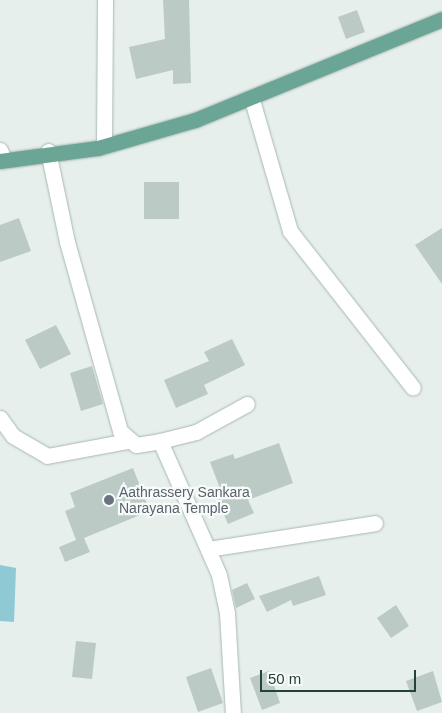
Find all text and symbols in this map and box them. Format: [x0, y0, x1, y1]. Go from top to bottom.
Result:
place label: Aathrassery Sankara Narayana Temple [119, 484, 250, 516]
marker: Aathrassery Sankara Narayana Temple [103, 494, 115, 506]
scale bar [262, 660, 418, 692]
text: 50 m [268, 670, 301, 687]

